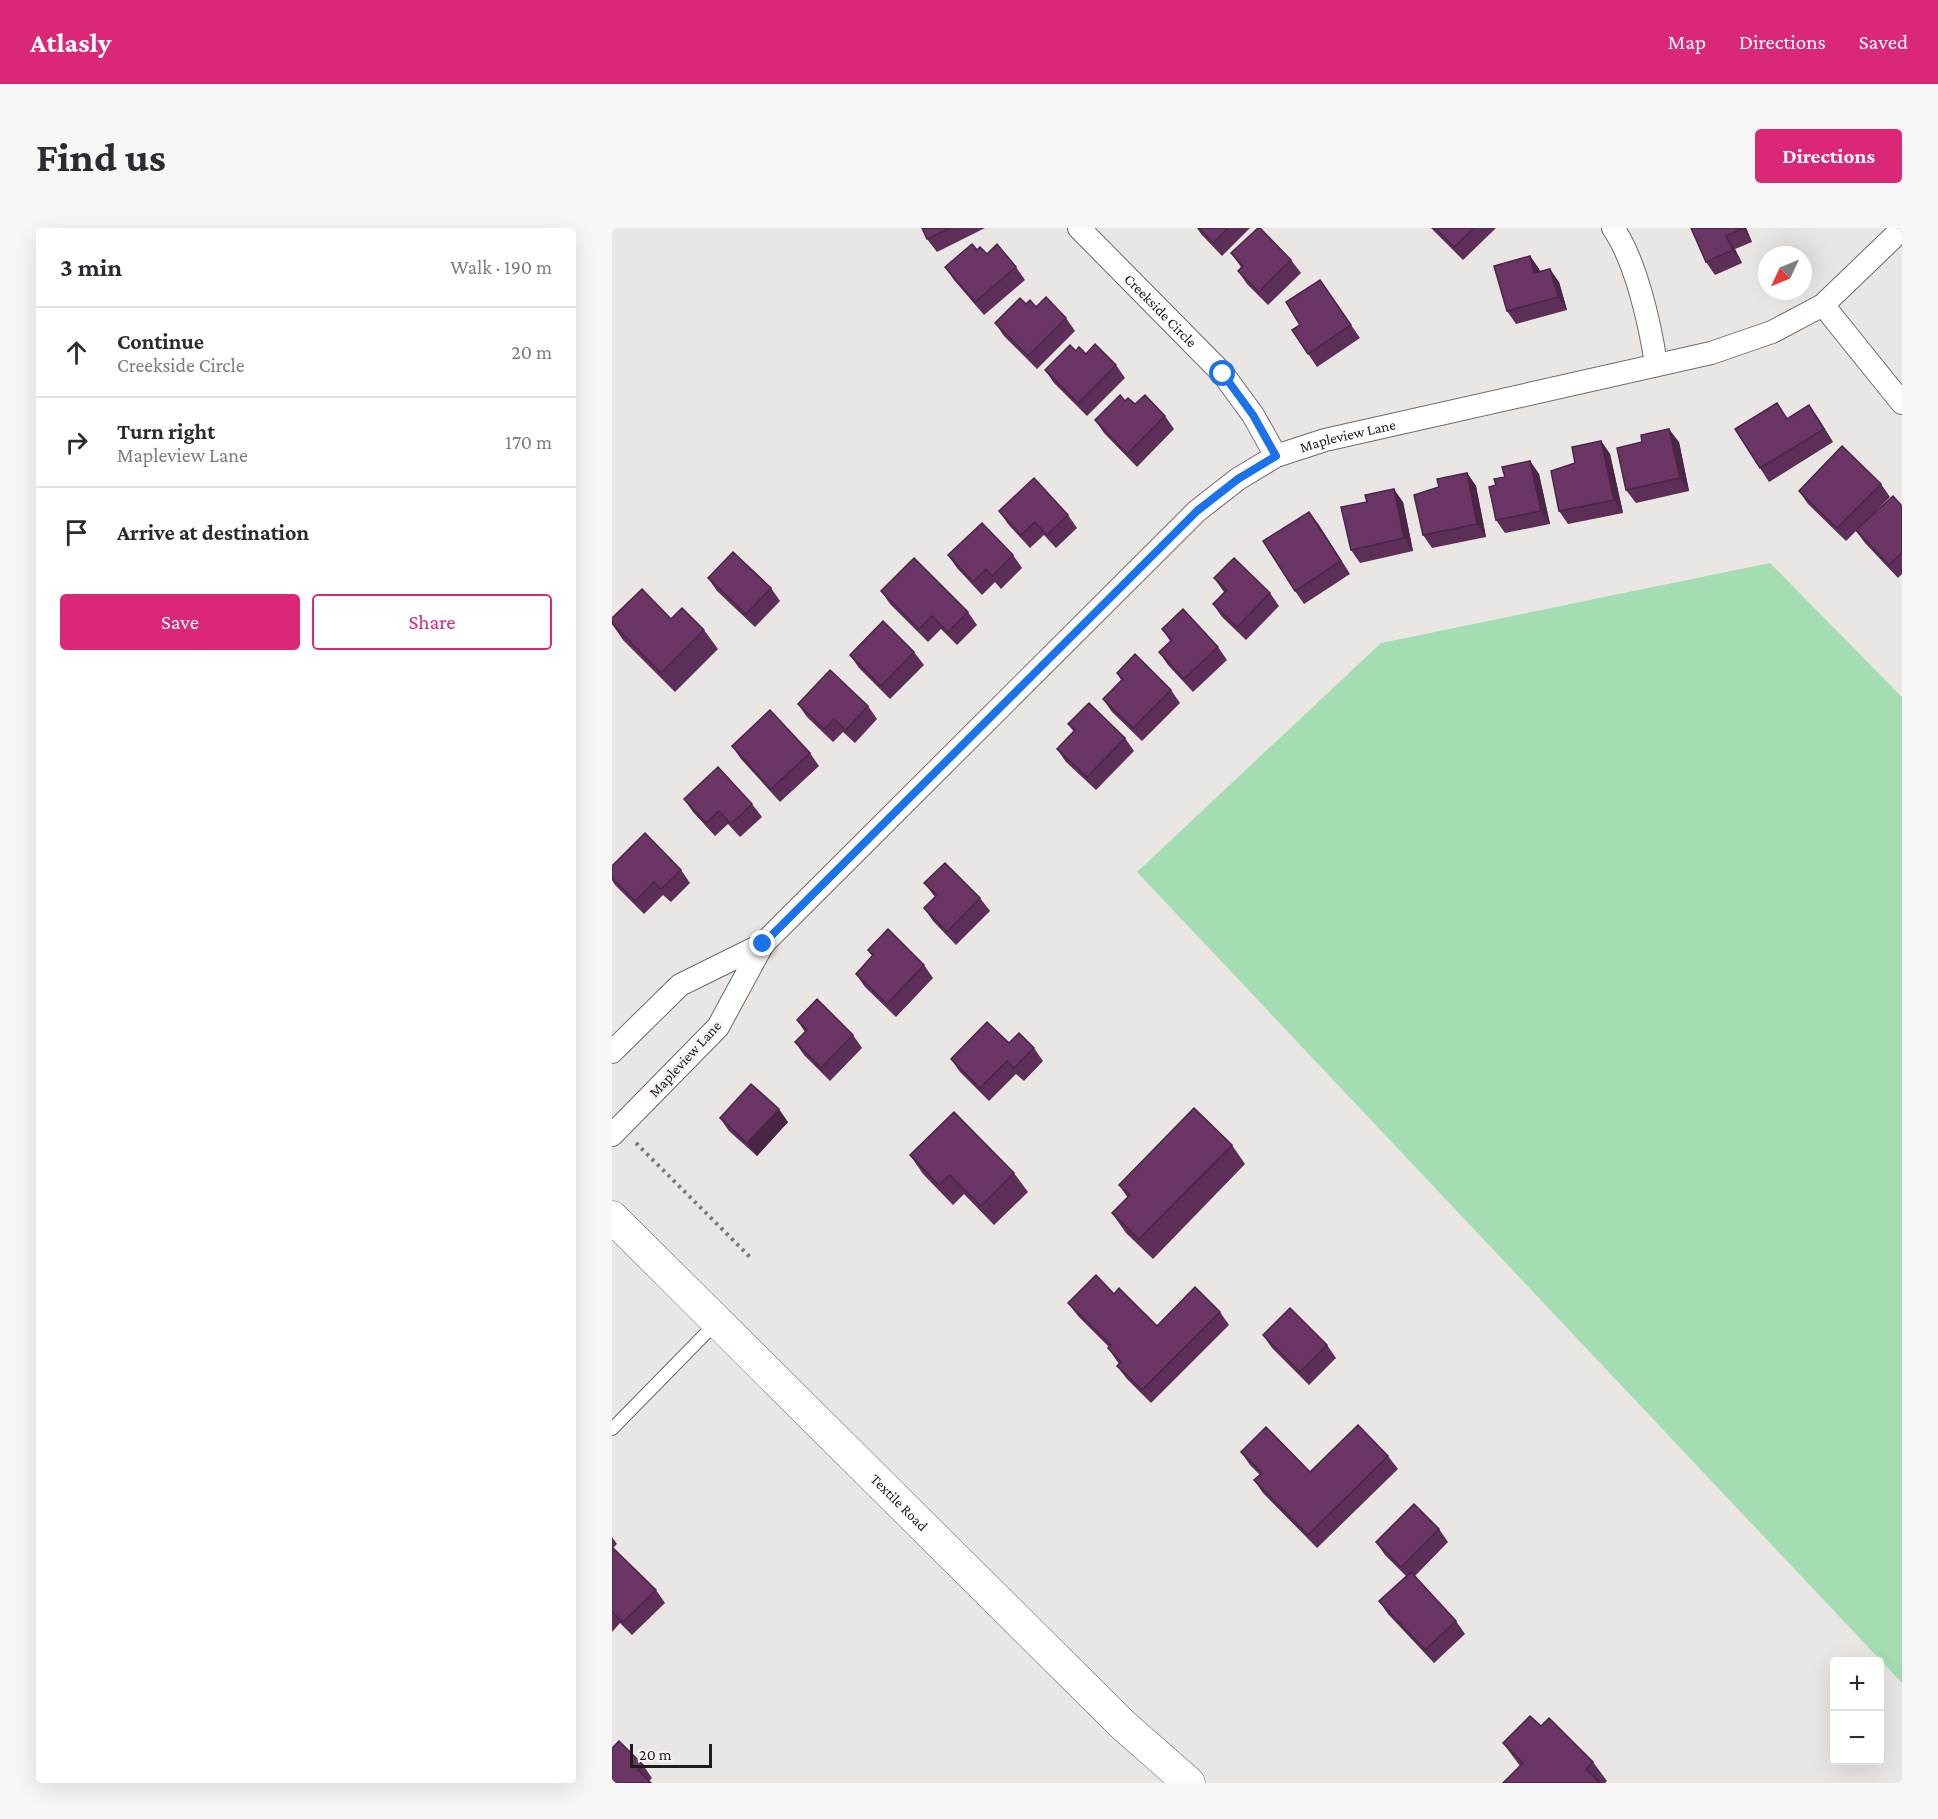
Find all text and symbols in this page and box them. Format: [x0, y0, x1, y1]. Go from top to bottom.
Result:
text: Atlasly [30, 27, 111, 58]
text: Map [1668, 30, 1706, 54]
text: Directions [1739, 30, 1826, 54]
text: Saved [1859, 30, 1908, 54]
button: Directions [1755, 129, 1902, 183]
text: Find us [36, 133, 166, 180]
north arrow [1758, 246, 1812, 300]
text: 3 min [60, 253, 122, 282]
text: Walk · 190 m [450, 256, 552, 278]
street label: Creekside Circle [1121, 271, 1200, 351]
text: Continue [117, 329, 204, 354]
icon: ahead [60, 336, 93, 369]
text: 20 m [511, 341, 552, 363]
text: Creekside Circle [117, 354, 245, 376]
route start [1209, 360, 1235, 386]
street label: Mapleview Lane [1298, 416, 1397, 456]
text: Turn right [117, 419, 215, 444]
icon: right [60, 426, 93, 459]
text: 170 m [505, 431, 552, 453]
text: Mapleview Lane [117, 444, 248, 466]
icon: arrive [60, 516, 93, 549]
text: Arrive at destination [117, 520, 309, 545]
button: Save [60, 594, 300, 650]
button: Share [312, 594, 552, 650]
route end [749, 930, 775, 956]
street label: Mapleview Lane [646, 1017, 725, 1101]
street label: Textile Road [867, 1471, 931, 1534]
map controls [1830, 1657, 1884, 1765]
button: + [1830, 1657, 1884, 1711]
button: − [1830, 1711, 1884, 1765]
scale bar [630, 1741, 712, 1768]
text: 20 m [639, 1746, 672, 1763]

